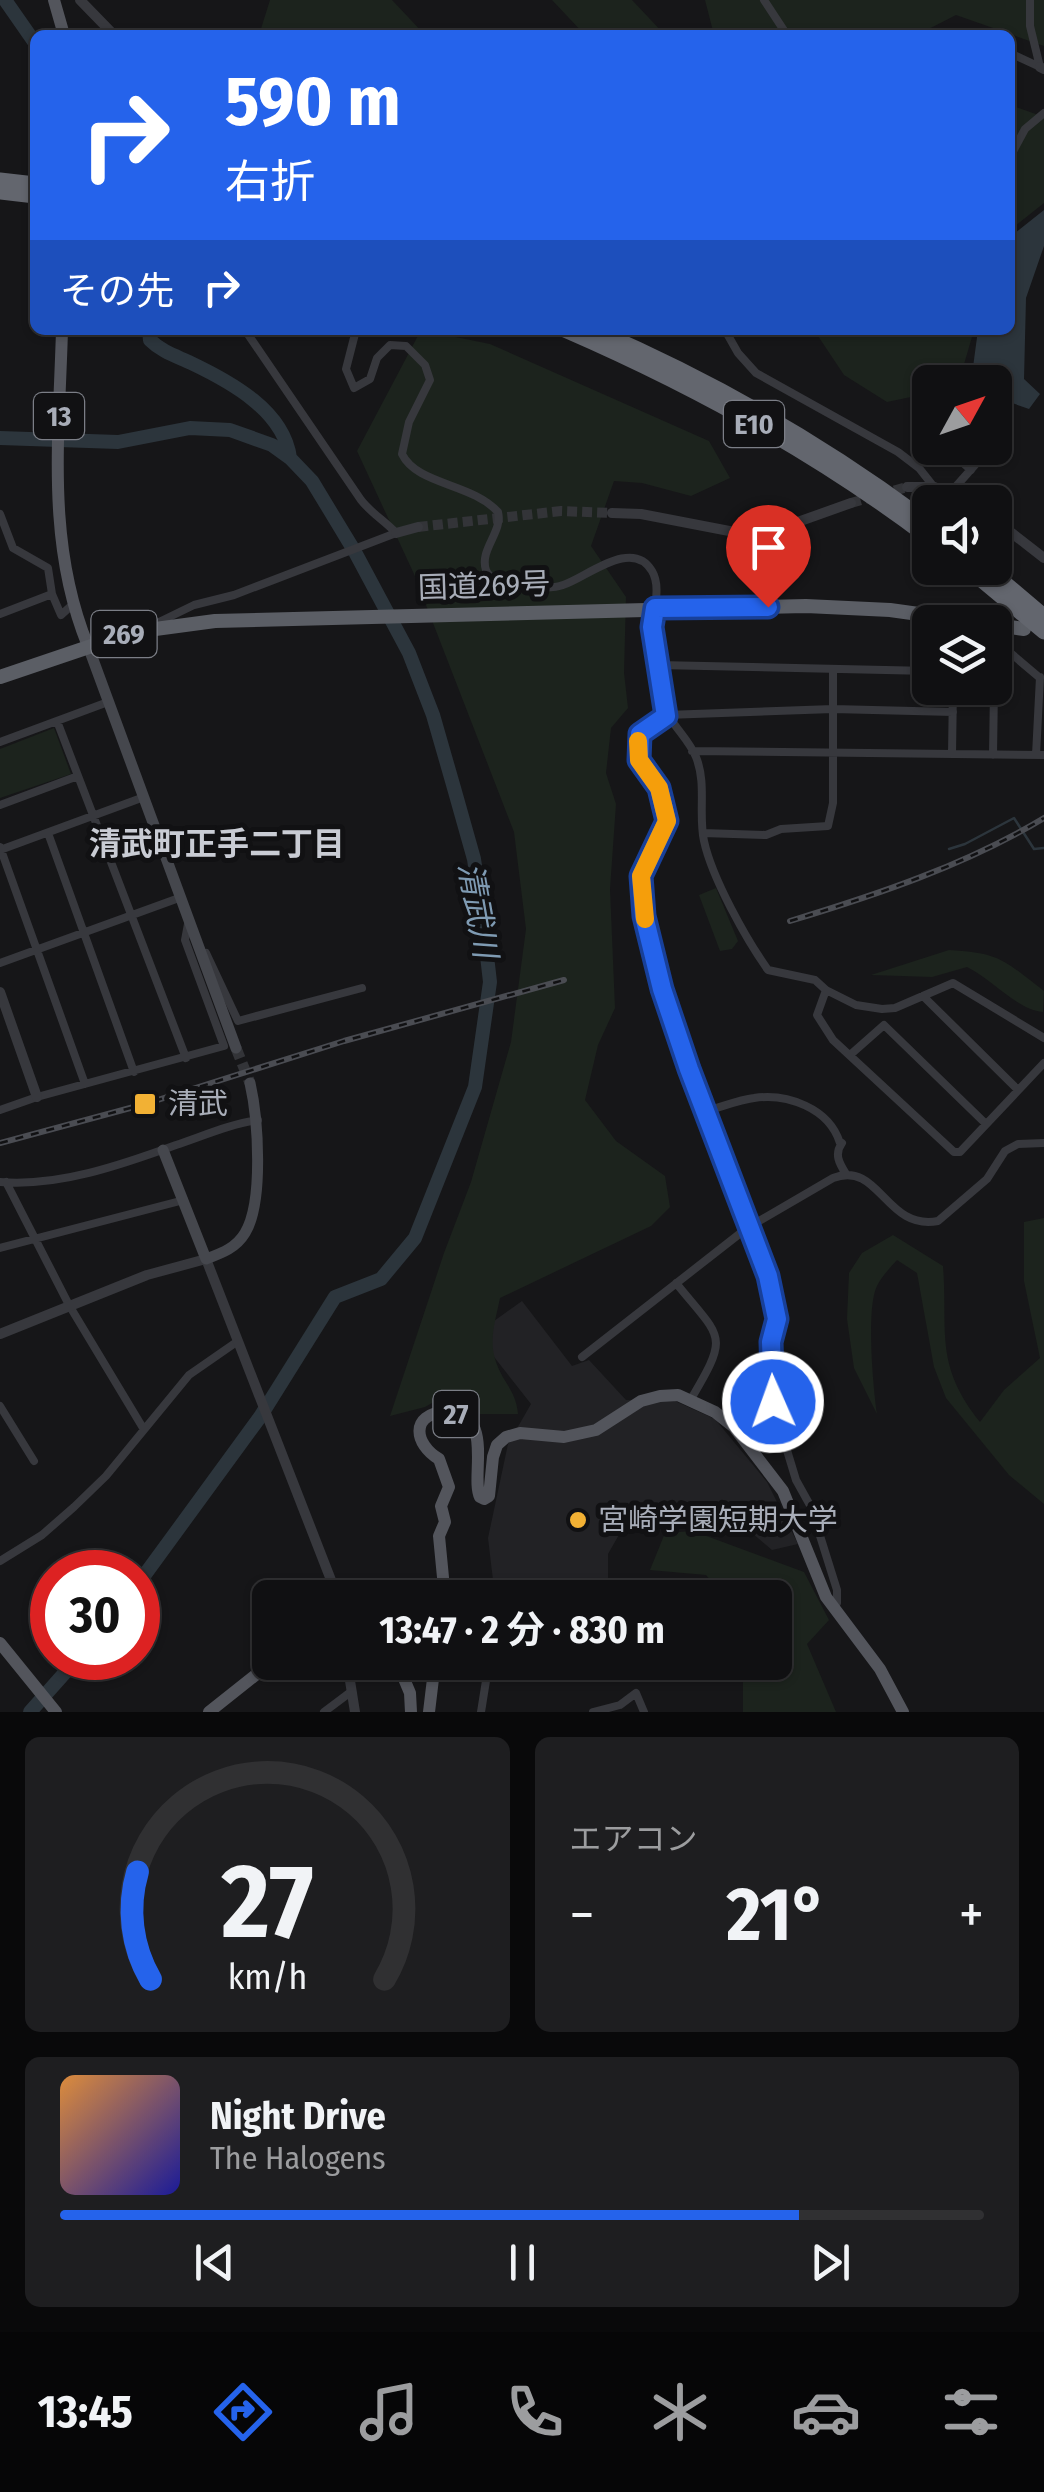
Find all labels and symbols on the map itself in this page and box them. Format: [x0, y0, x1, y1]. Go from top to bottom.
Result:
north arrow [912, 365, 1012, 465]
road number: 13 [34, 393, 84, 439]
road number: E10 [724, 401, 784, 447]
pin [726, 505, 811, 608]
street label: 国道269号 [417, 566, 551, 606]
road number: 269 [92, 611, 156, 657]
district label: 清武町正手二丁目 [89, 825, 345, 863]
water label: 清武川 [451, 859, 506, 964]
place label: 清武 [168, 1086, 228, 1122]
marker: 清武 [132, 1091, 158, 1117]
position arrow [721, 1350, 825, 1454]
road number: 27 [434, 1391, 478, 1437]
place label: 宮崎学園短期大学 [598, 1502, 838, 1538]
marker: 宮崎学園短期大学 [567, 1509, 589, 1531]
speed limit sign: 30 [30, 1550, 160, 1680]

